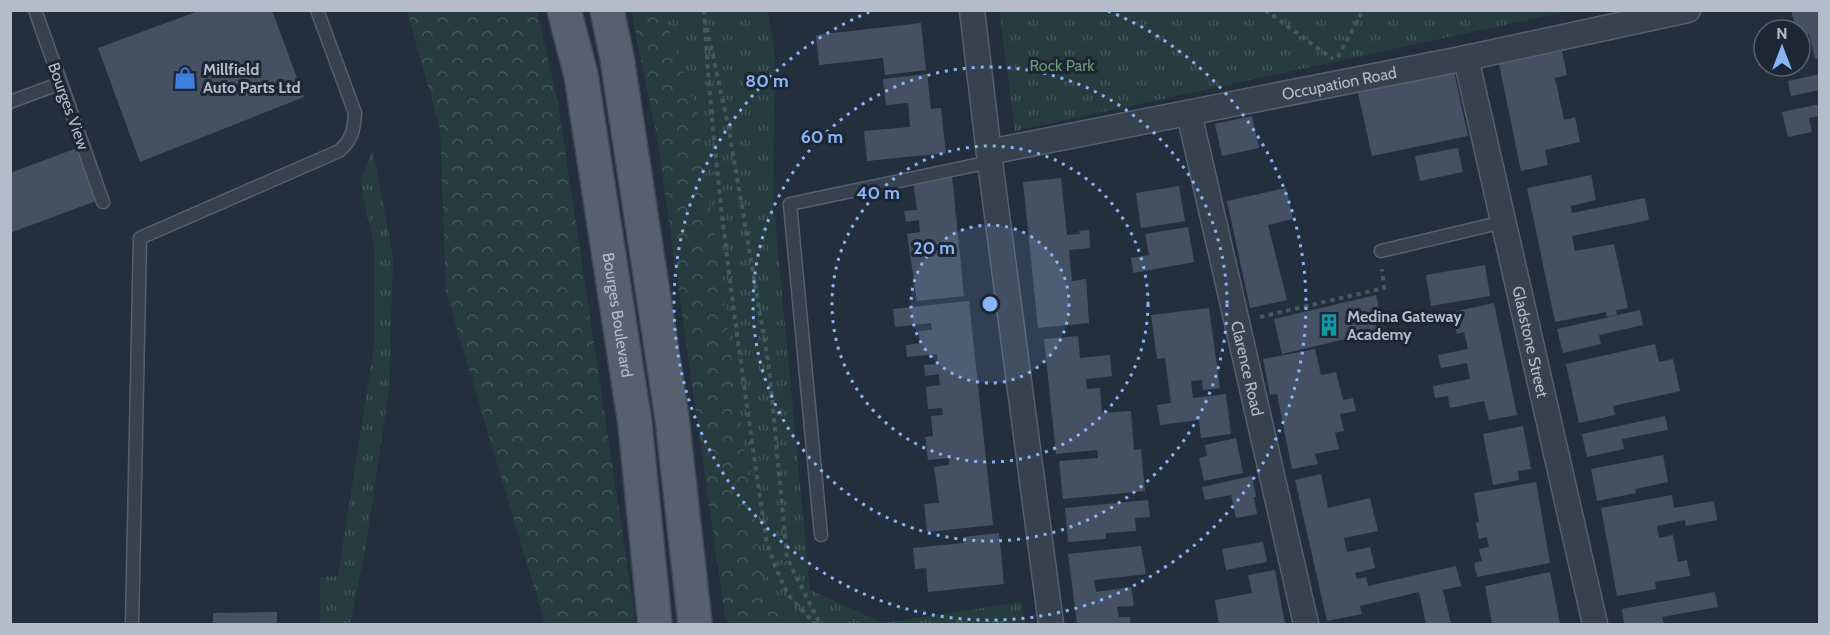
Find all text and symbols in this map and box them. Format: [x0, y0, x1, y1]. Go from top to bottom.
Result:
north arrow [1752, 18, 1812, 78]
text: N [1776, 24, 1788, 43]
park label: Rock Park [1029, 56, 1095, 75]
street label: Bourges View [44, 60, 93, 153]
place label: Millfield Auto Parts Ltd [203, 60, 301, 97]
street label: Occupation Road [1280, 63, 1398, 104]
shop icon: Millfield Auto Parts Ltd [172, 65, 198, 91]
text: 80 m [745, 70, 789, 92]
text: 60 m [801, 126, 843, 148]
text: 40 m [856, 182, 900, 204]
text: 20 m [913, 237, 955, 259]
street label: Bourges Boulevard [599, 251, 637, 379]
street label: Gladstone Street [1508, 284, 1552, 400]
centre of rings [980, 294, 1000, 314]
place label: Medina Gateway Academy [1347, 307, 1462, 344]
building icon: Medina Gateway Academy [1316, 312, 1342, 338]
street label: Clarence Road [1227, 319, 1267, 418]

